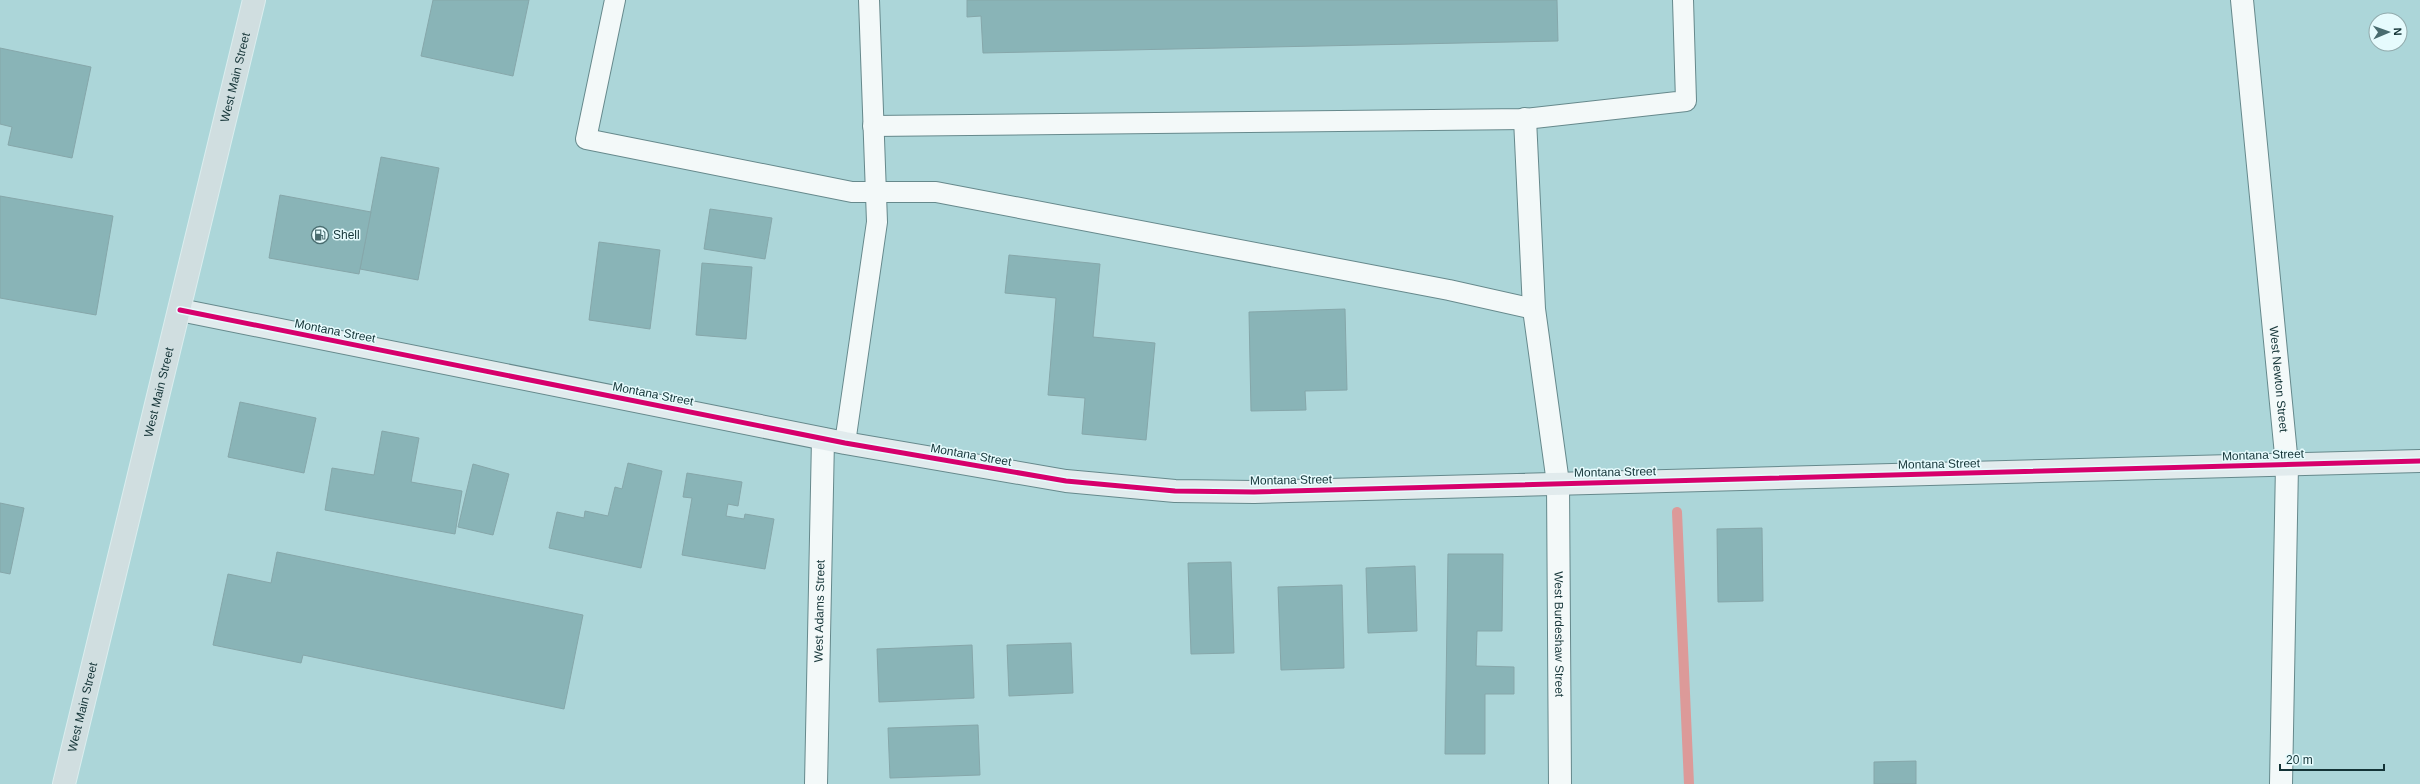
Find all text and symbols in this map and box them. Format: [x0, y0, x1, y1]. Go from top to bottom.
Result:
north arrow [2368, 12, 2408, 52]
text: N [2392, 27, 2404, 36]
street label: West Main Street [218, 30, 253, 124]
fuel station icon: Shell [310, 225, 330, 245]
place label: Shell [333, 228, 360, 242]
street label: Montana Street [293, 316, 377, 346]
street label: West Newton Street [2267, 325, 2291, 434]
street label: West Main Street [141, 345, 177, 439]
street label: Montana Street [611, 379, 695, 409]
street label: Montana Street [929, 441, 1013, 469]
street label: Montana Street [2222, 447, 2305, 463]
street label: Montana Street [1898, 456, 1981, 472]
street label: Montana Street [1574, 464, 1657, 480]
street label: Montana Street [1250, 472, 1333, 488]
street label: West Adams Street [811, 559, 828, 662]
street label: West Burdeshaw Street [1552, 571, 1566, 698]
street label: West Main Street [65, 660, 100, 754]
scale bar [2280, 746, 2384, 772]
text: 20 m [2286, 753, 2313, 767]

